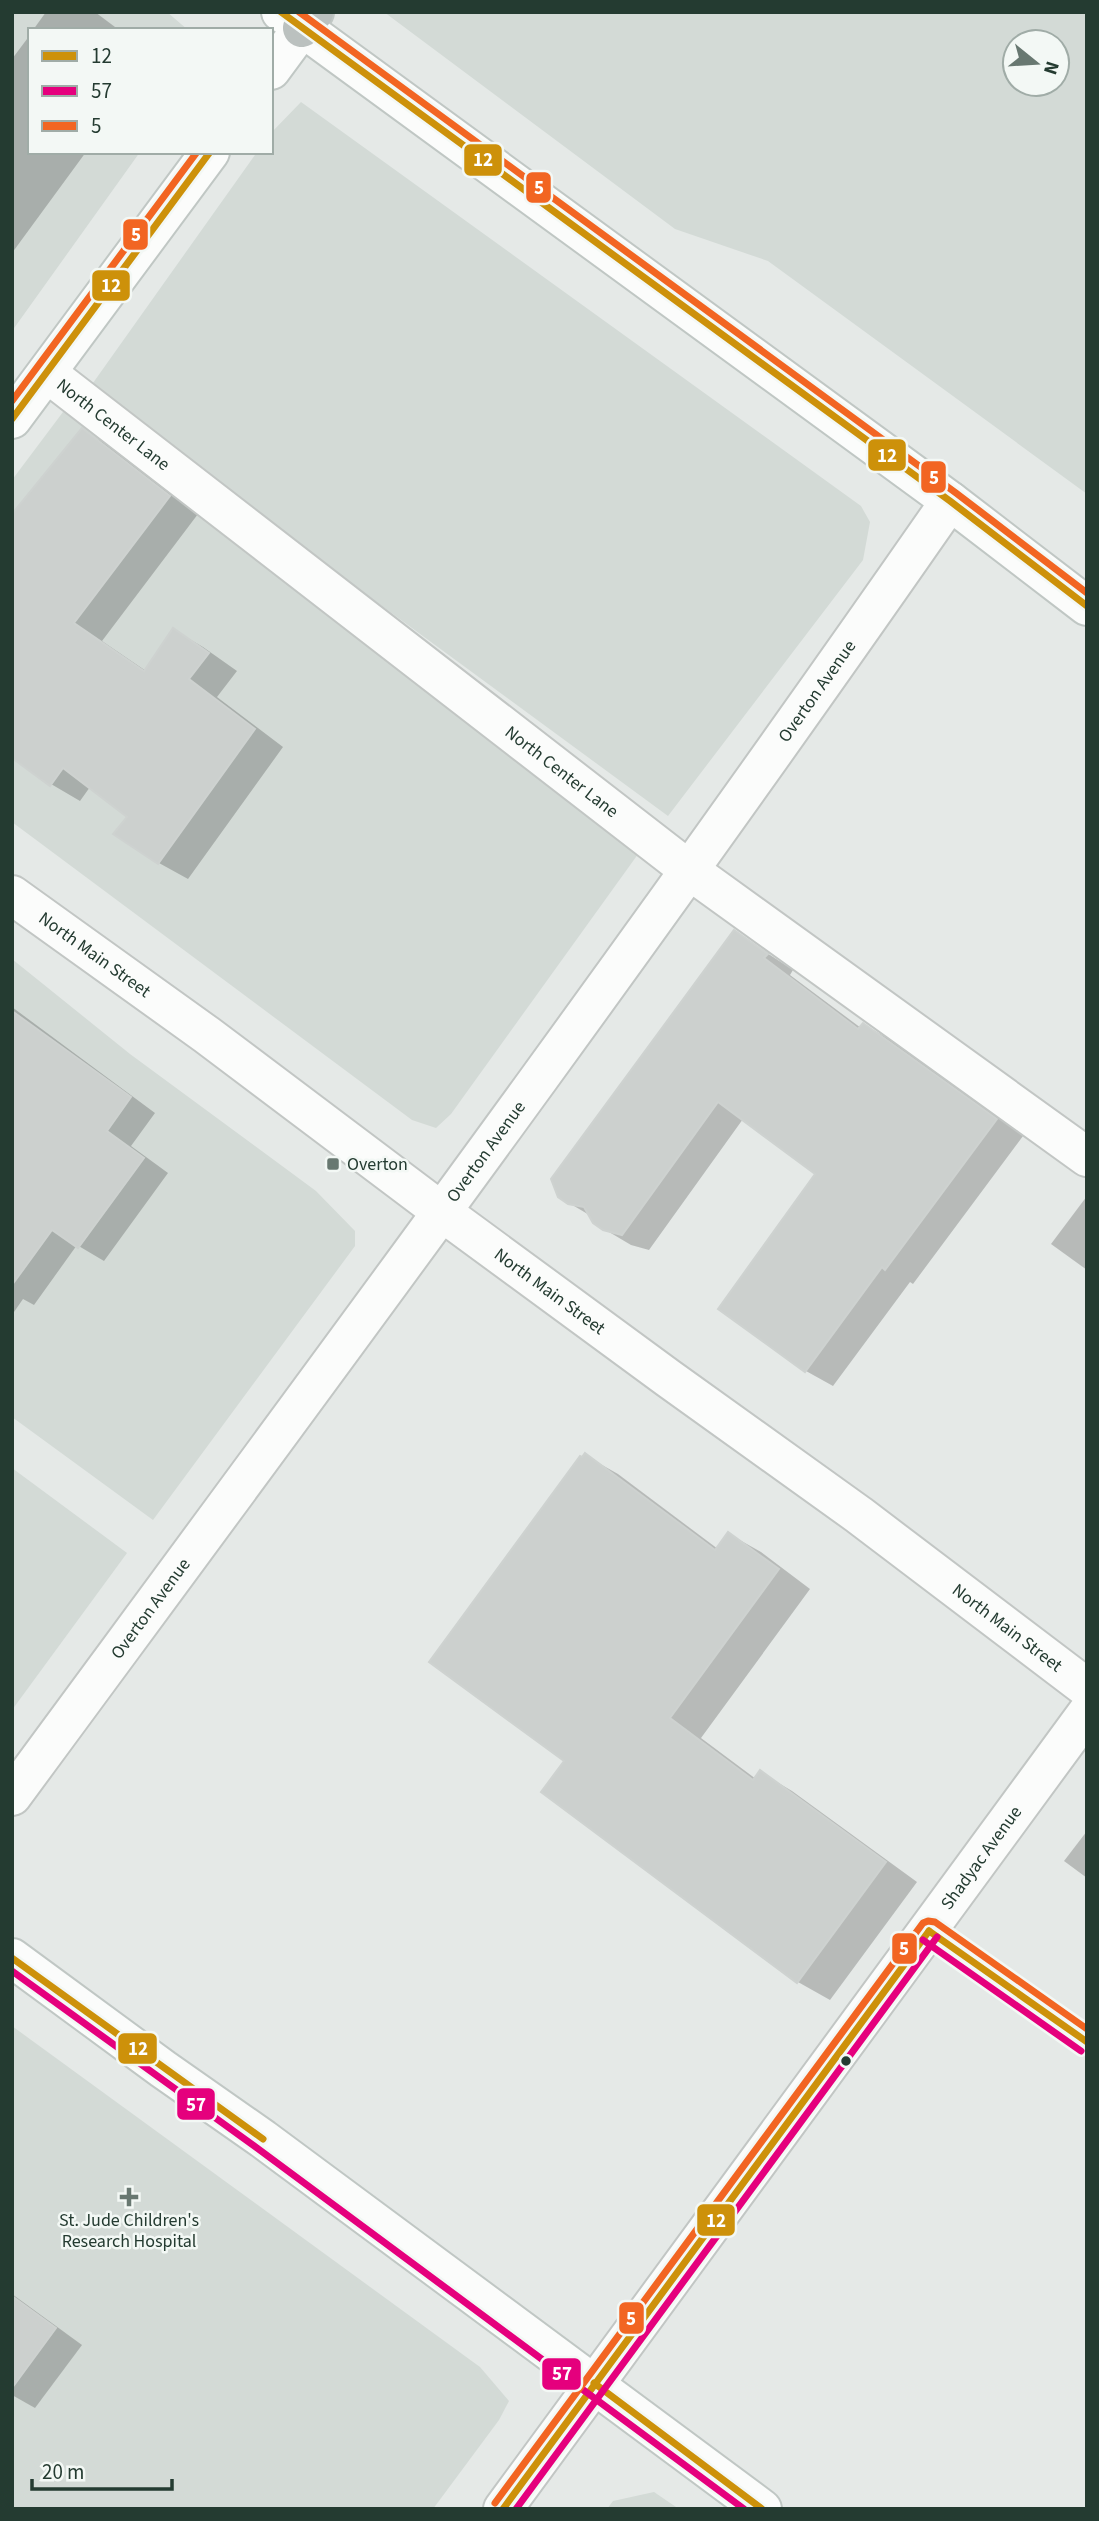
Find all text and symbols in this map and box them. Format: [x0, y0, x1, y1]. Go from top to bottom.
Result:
legend [28, 28, 273, 154]
north arrow [1001, 28, 1071, 98]
text: 12 [91, 41, 112, 71]
text: N [1036, 58, 1066, 78]
text: 57 [91, 76, 112, 106]
text: 5 [91, 111, 101, 141]
line badge: 12 [463, 143, 503, 177]
text: 12 [473, 147, 493, 174]
line badge: 5 [525, 171, 552, 204]
text: 5 [534, 175, 544, 202]
line badge: 5 [122, 218, 149, 251]
text: 5 [131, 222, 141, 249]
line badge: 12 [91, 269, 131, 302]
text: 12 [101, 273, 121, 300]
street label: North Center Lane [51, 373, 175, 477]
line badge: 12 [867, 438, 907, 472]
text: 12 [877, 443, 897, 470]
line badge: 5 [920, 460, 947, 494]
text: 5 [929, 465, 939, 492]
street label: Overton Avenue [772, 635, 862, 748]
street label: North Center Lane [499, 720, 624, 824]
street label: North Main Street [34, 906, 156, 1004]
street label: Overton Avenue [441, 1096, 532, 1208]
place label: Overton [347, 1152, 408, 1177]
marker: Overton [325, 1156, 341, 1172]
street label: North Main Street [489, 1242, 610, 1341]
street label: Overton Avenue [105, 1553, 196, 1665]
street label: North Main Street [947, 1578, 1067, 1678]
street label: Shadyac Avenue [935, 1801, 1028, 1915]
line badge: 5 [891, 1932, 918, 1965]
text: 5 [899, 1936, 909, 1963]
line badge: 12 [117, 2032, 158, 2065]
text: 12 [128, 2036, 148, 2063]
unlabelled marker [839, 2054, 853, 2068]
line badge: 57 [176, 2087, 216, 2121]
text: 57 [186, 2092, 206, 2119]
marker: St. Jude Children's Research Hospital [119, 2187, 139, 2207]
line badge: 12 [696, 2203, 736, 2237]
place label: St. Jude Children's Research Hospital [59, 2208, 199, 2254]
text: 12 [706, 2208, 726, 2235]
line badge: 5 [618, 2301, 645, 2335]
text: 5 [626, 2306, 636, 2333]
line badge: 57 [541, 2357, 582, 2391]
text: 57 [552, 2361, 572, 2388]
scale bar [32, 2448, 172, 2492]
text: 20 m [42, 2457, 84, 2487]

